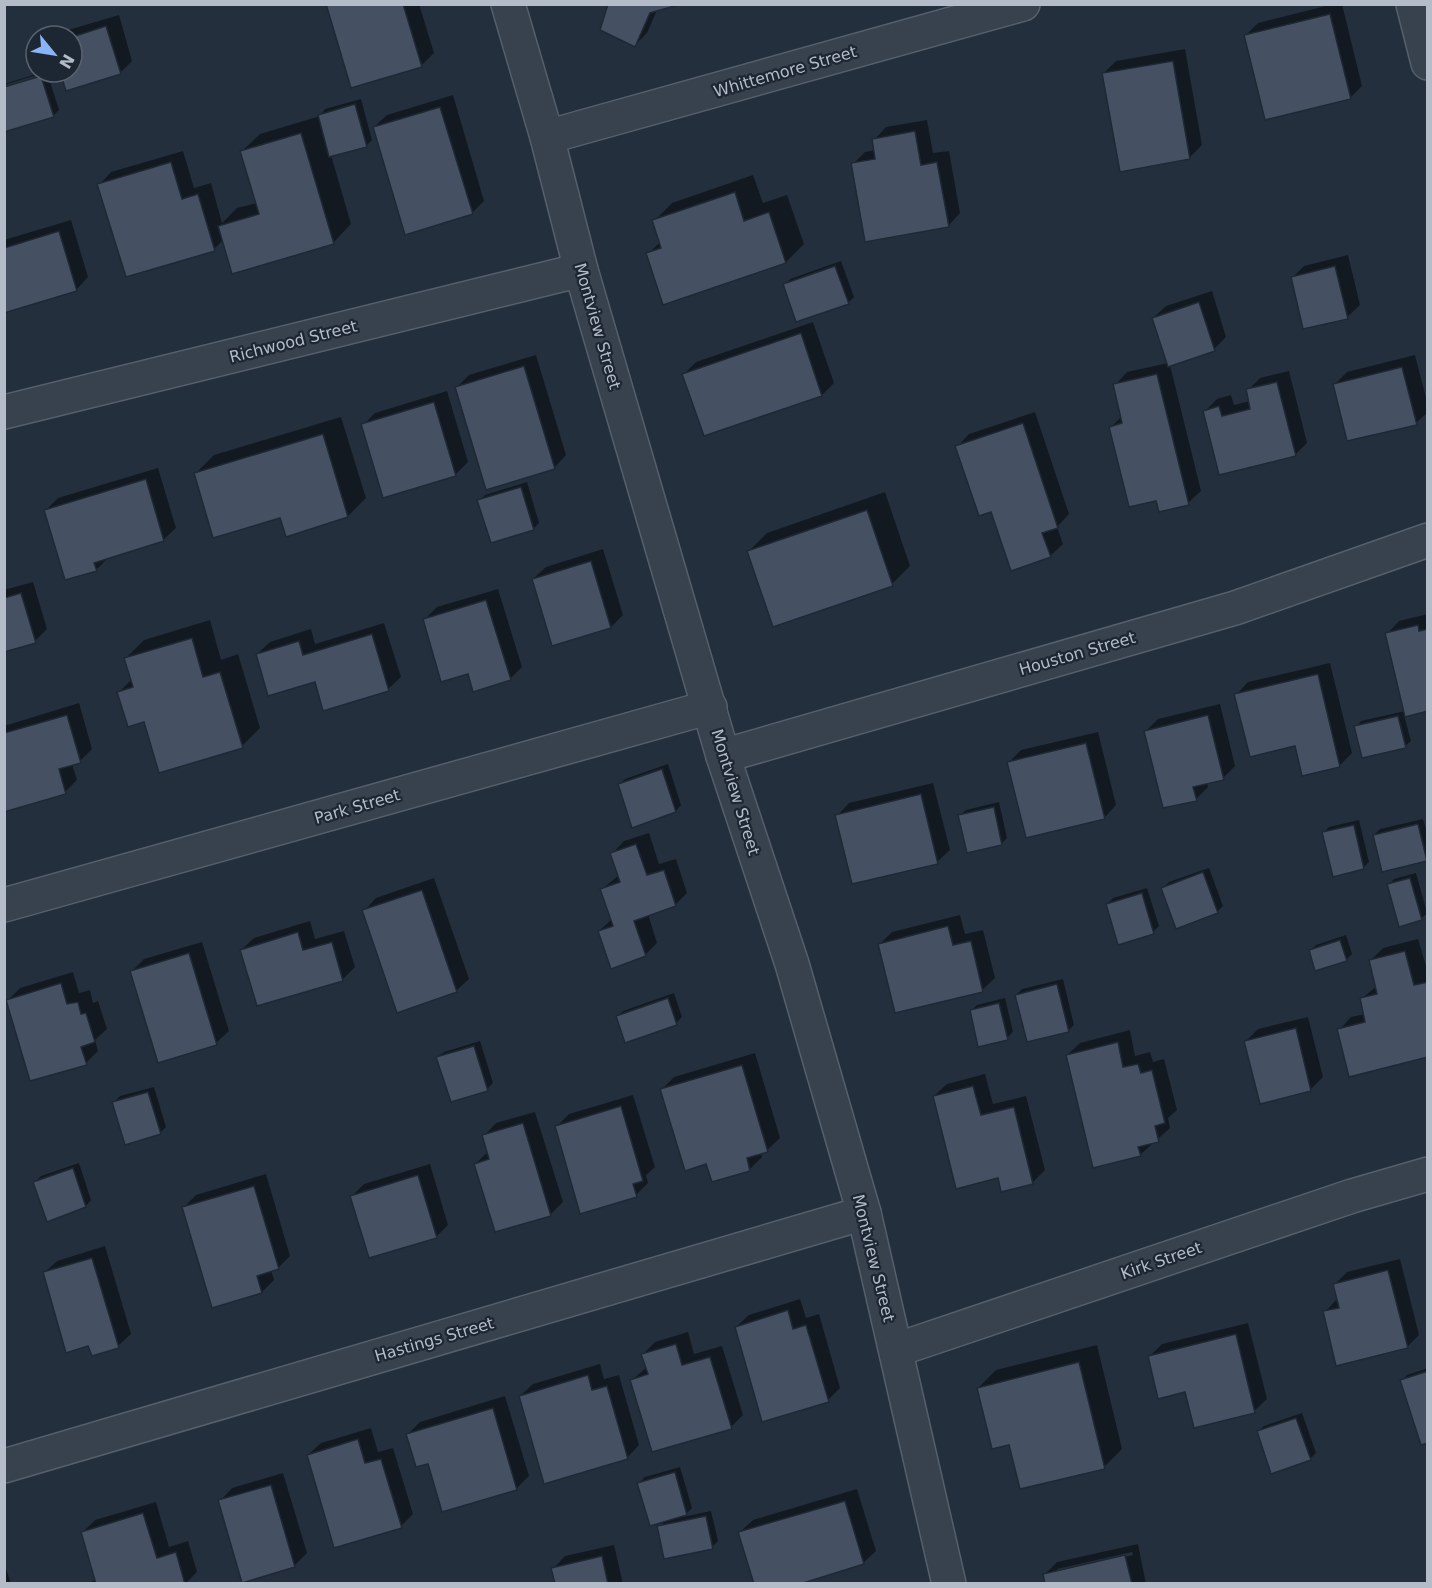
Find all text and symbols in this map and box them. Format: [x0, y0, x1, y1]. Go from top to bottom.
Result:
north arrow [24, 24, 84, 84]
street label: Whittemore Street [711, 42, 859, 101]
text: N [55, 51, 78, 72]
street label: Montview Street [570, 261, 625, 392]
street label: Richwood Street [227, 316, 359, 367]
street label: Houston Street [1017, 628, 1138, 679]
street label: Montview Street [707, 727, 764, 857]
street label: Park Street [312, 785, 402, 828]
street label: Montview Street [849, 1192, 899, 1324]
street label: Kirk Street [1118, 1238, 1204, 1283]
street label: Hastings Street [372, 1313, 496, 1366]

